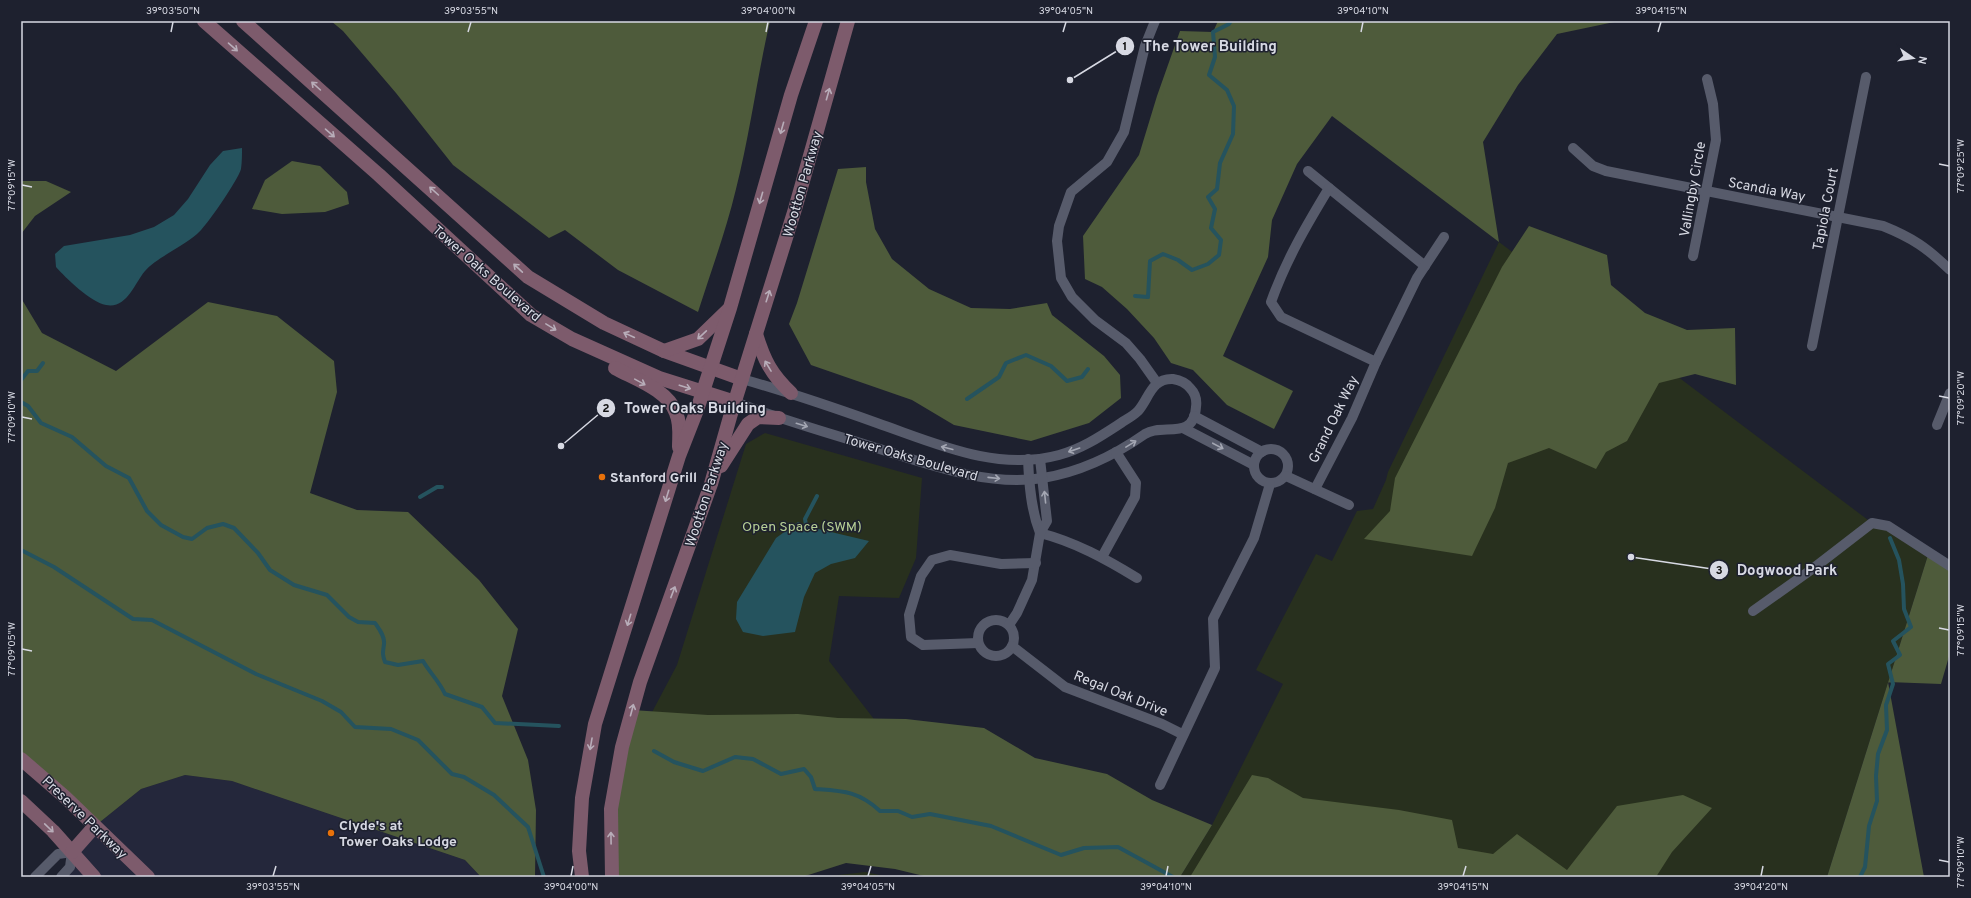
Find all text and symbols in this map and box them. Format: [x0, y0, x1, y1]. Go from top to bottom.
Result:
text: 39°03'50"N [146, 5, 200, 18]
text: 39°03'55"N [444, 5, 498, 18]
text: 39°04'00"N [741, 5, 795, 18]
text: 39°04'05"N [1039, 5, 1093, 18]
text: 39°04'10"N [1337, 5, 1389, 18]
text: 39°04'15"N [1635, 5, 1687, 18]
callout: The Tower Building [1115, 32, 1285, 59]
text: The Tower Building [1143, 38, 1277, 57]
north arrow [1893, 38, 1933, 78]
text: 1 [1123, 39, 1127, 55]
one-way arrow [228, 42, 238, 51]
text: N [1914, 55, 1929, 65]
one-way arrow [311, 82, 321, 91]
one-way arrow [825, 88, 832, 101]
one-way arrow [778, 121, 785, 134]
one-way arrow [325, 128, 336, 137]
street label: Wootton Parkway [780, 129, 827, 239]
text: 77°09'25"W [1955, 139, 1968, 193]
street label: Vallingby Circle [1677, 140, 1710, 238]
text: 77°09'15"W [6, 159, 19, 211]
street label: Tapiola Court [1810, 166, 1843, 252]
street label: Scandia Way [1727, 175, 1807, 206]
one-way arrow [429, 187, 439, 196]
one-way arrow [757, 192, 764, 205]
street label: Tower Oaks Boulevard [428, 222, 544, 326]
one-way arrow [513, 263, 523, 272]
one-way arrow [765, 290, 772, 303]
one-way arrow [545, 323, 556, 331]
one-way arrow [623, 331, 635, 338]
one-way arrow [697, 331, 707, 340]
one-way arrow [764, 360, 772, 372]
text: 77°09'20"W [1955, 371, 1968, 425]
street label: Grand Oak Way [1306, 373, 1363, 466]
one-way arrow [634, 378, 646, 386]
one-way arrow [678, 384, 691, 391]
text: 77°09'10"W [6, 391, 19, 443]
callout: Tower Oaks Building [596, 394, 774, 421]
text: Tower Oaks Building [624, 400, 766, 419]
text: 2 [602, 401, 610, 417]
one-way arrow [795, 422, 808, 429]
street label: Tower Oaks Boulevard [842, 431, 980, 486]
one-way arrow [1125, 439, 1137, 447]
street label: Wootton Parkway [682, 440, 732, 549]
one-way arrow [941, 443, 954, 451]
one-way arrow [1211, 443, 1223, 450]
one-way arrow [1068, 446, 1080, 454]
place label: Stanford Grill [610, 470, 697, 487]
marker: Stanford Grill [597, 472, 607, 482]
one-way arrow [987, 475, 1000, 482]
one-way arrow [663, 489, 670, 502]
one-way arrow [1041, 491, 1048, 504]
park label: Open Space (SWM) [742, 519, 862, 536]
callout: Dogwood Park [1709, 557, 1846, 584]
text: Dogwood Park [1737, 562, 1837, 581]
text: 3 [1715, 563, 1723, 579]
one-way arrow [670, 586, 677, 599]
text: 77°09'15"W [1955, 604, 1968, 656]
one-way arrow [625, 613, 632, 626]
text: 77°09'05"W [6, 622, 19, 676]
street label: Regal Oak Drive [1071, 668, 1170, 721]
one-way arrow [629, 704, 636, 717]
one-way arrow [587, 737, 595, 750]
street label: Preserve Parkway [38, 773, 130, 863]
place label: Clyde's at Tower Oaks Lodge [339, 818, 457, 851]
one-way arrow [44, 823, 54, 833]
marker: Clyde's at Tower Oaks Lodge [326, 828, 336, 838]
one-way arrow [607, 832, 615, 845]
text: 77°09'10"W [1955, 836, 1968, 888]
text: 39°03'55"N [246, 881, 300, 894]
text: 39°04'00"N [544, 881, 598, 894]
text: 39°04'05"N [841, 881, 895, 894]
text: 39°04'10"N [1140, 881, 1192, 894]
text: 39°04'15"N [1437, 881, 1489, 894]
text: 39°04'20"N [1734, 881, 1788, 894]

